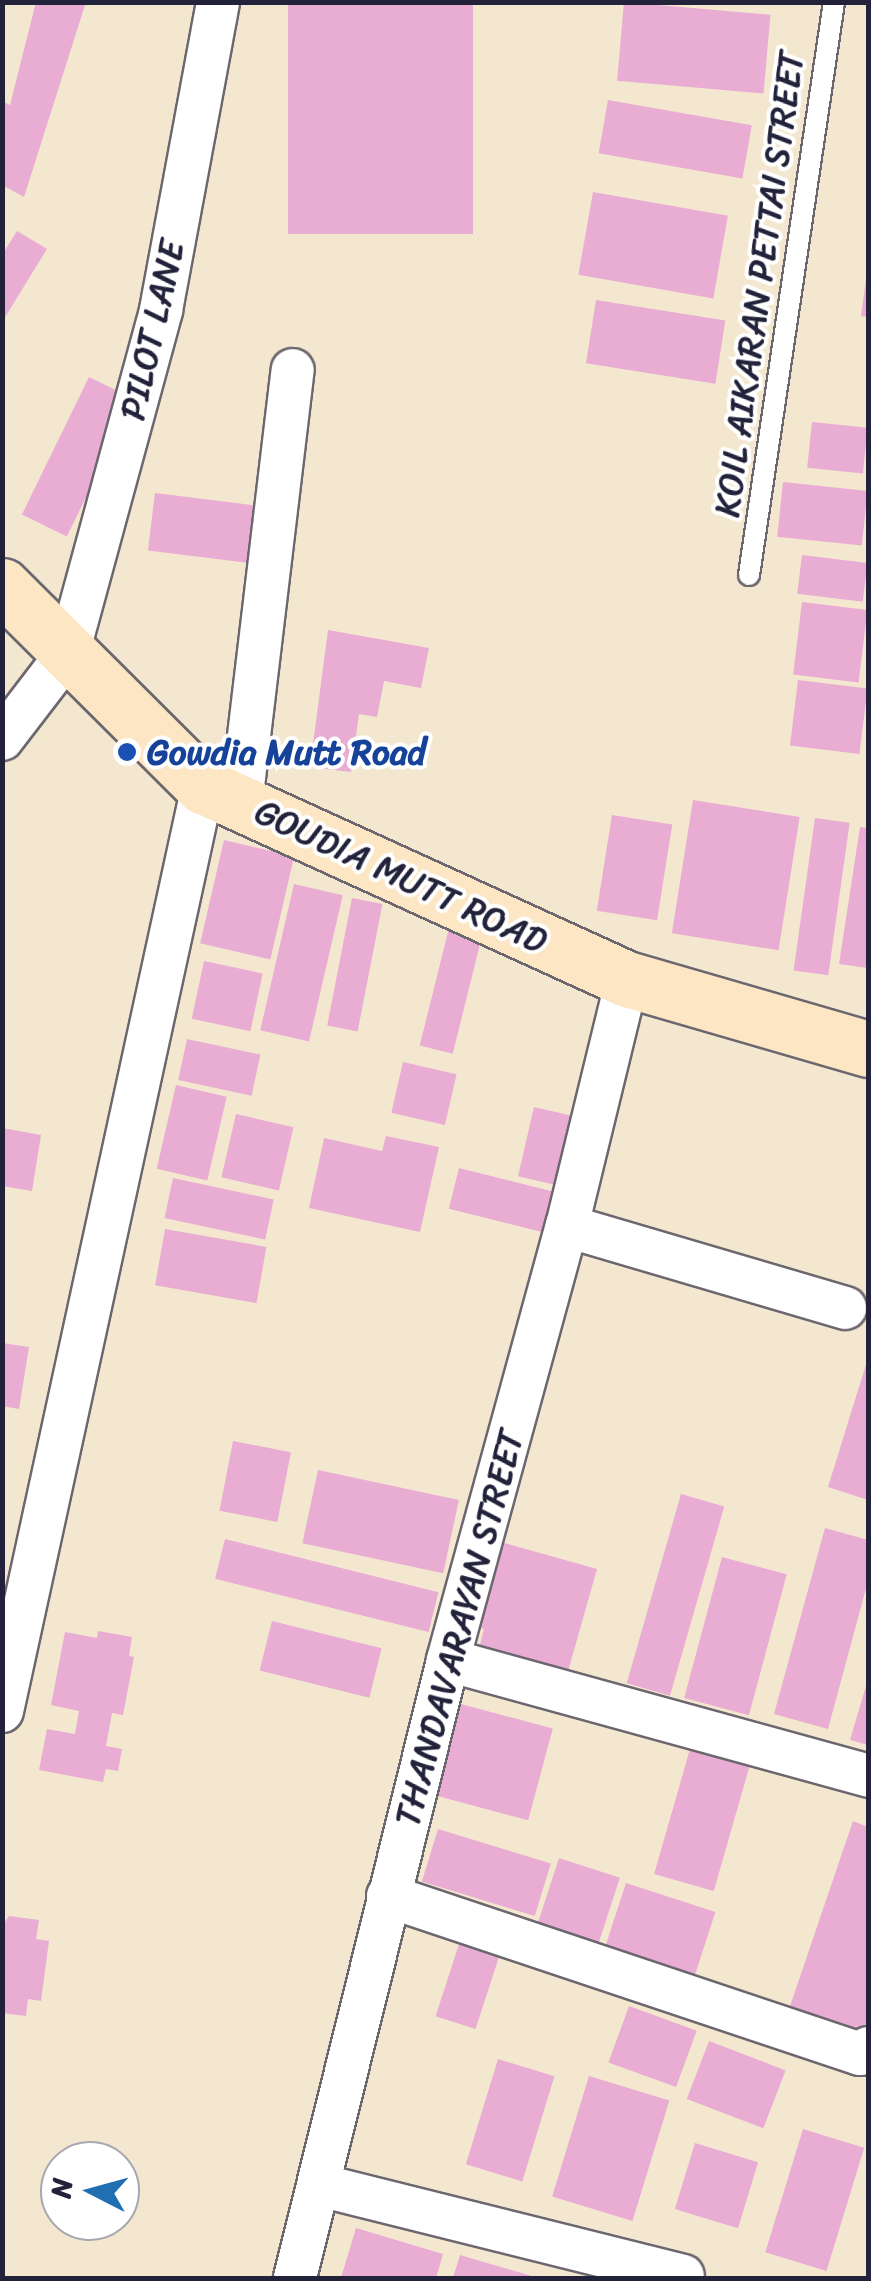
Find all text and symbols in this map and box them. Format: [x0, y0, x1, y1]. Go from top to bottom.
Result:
street label: KOIL AIKARAN PETTAI STREET [706, 49, 812, 519]
street label: PILOT LANE [111, 236, 193, 424]
place label: Gowdia Mutt Road [147, 731, 426, 773]
marker: Gowdia Mutt Road [116, 741, 138, 763]
street label: GOUDIA MUTT ROAD [249, 790, 553, 962]
street label: THANDAVARAYAN STREET [385, 1423, 533, 1833]
north arrow [40, 2141, 140, 2241]
text: N [36, 2176, 87, 2200]

